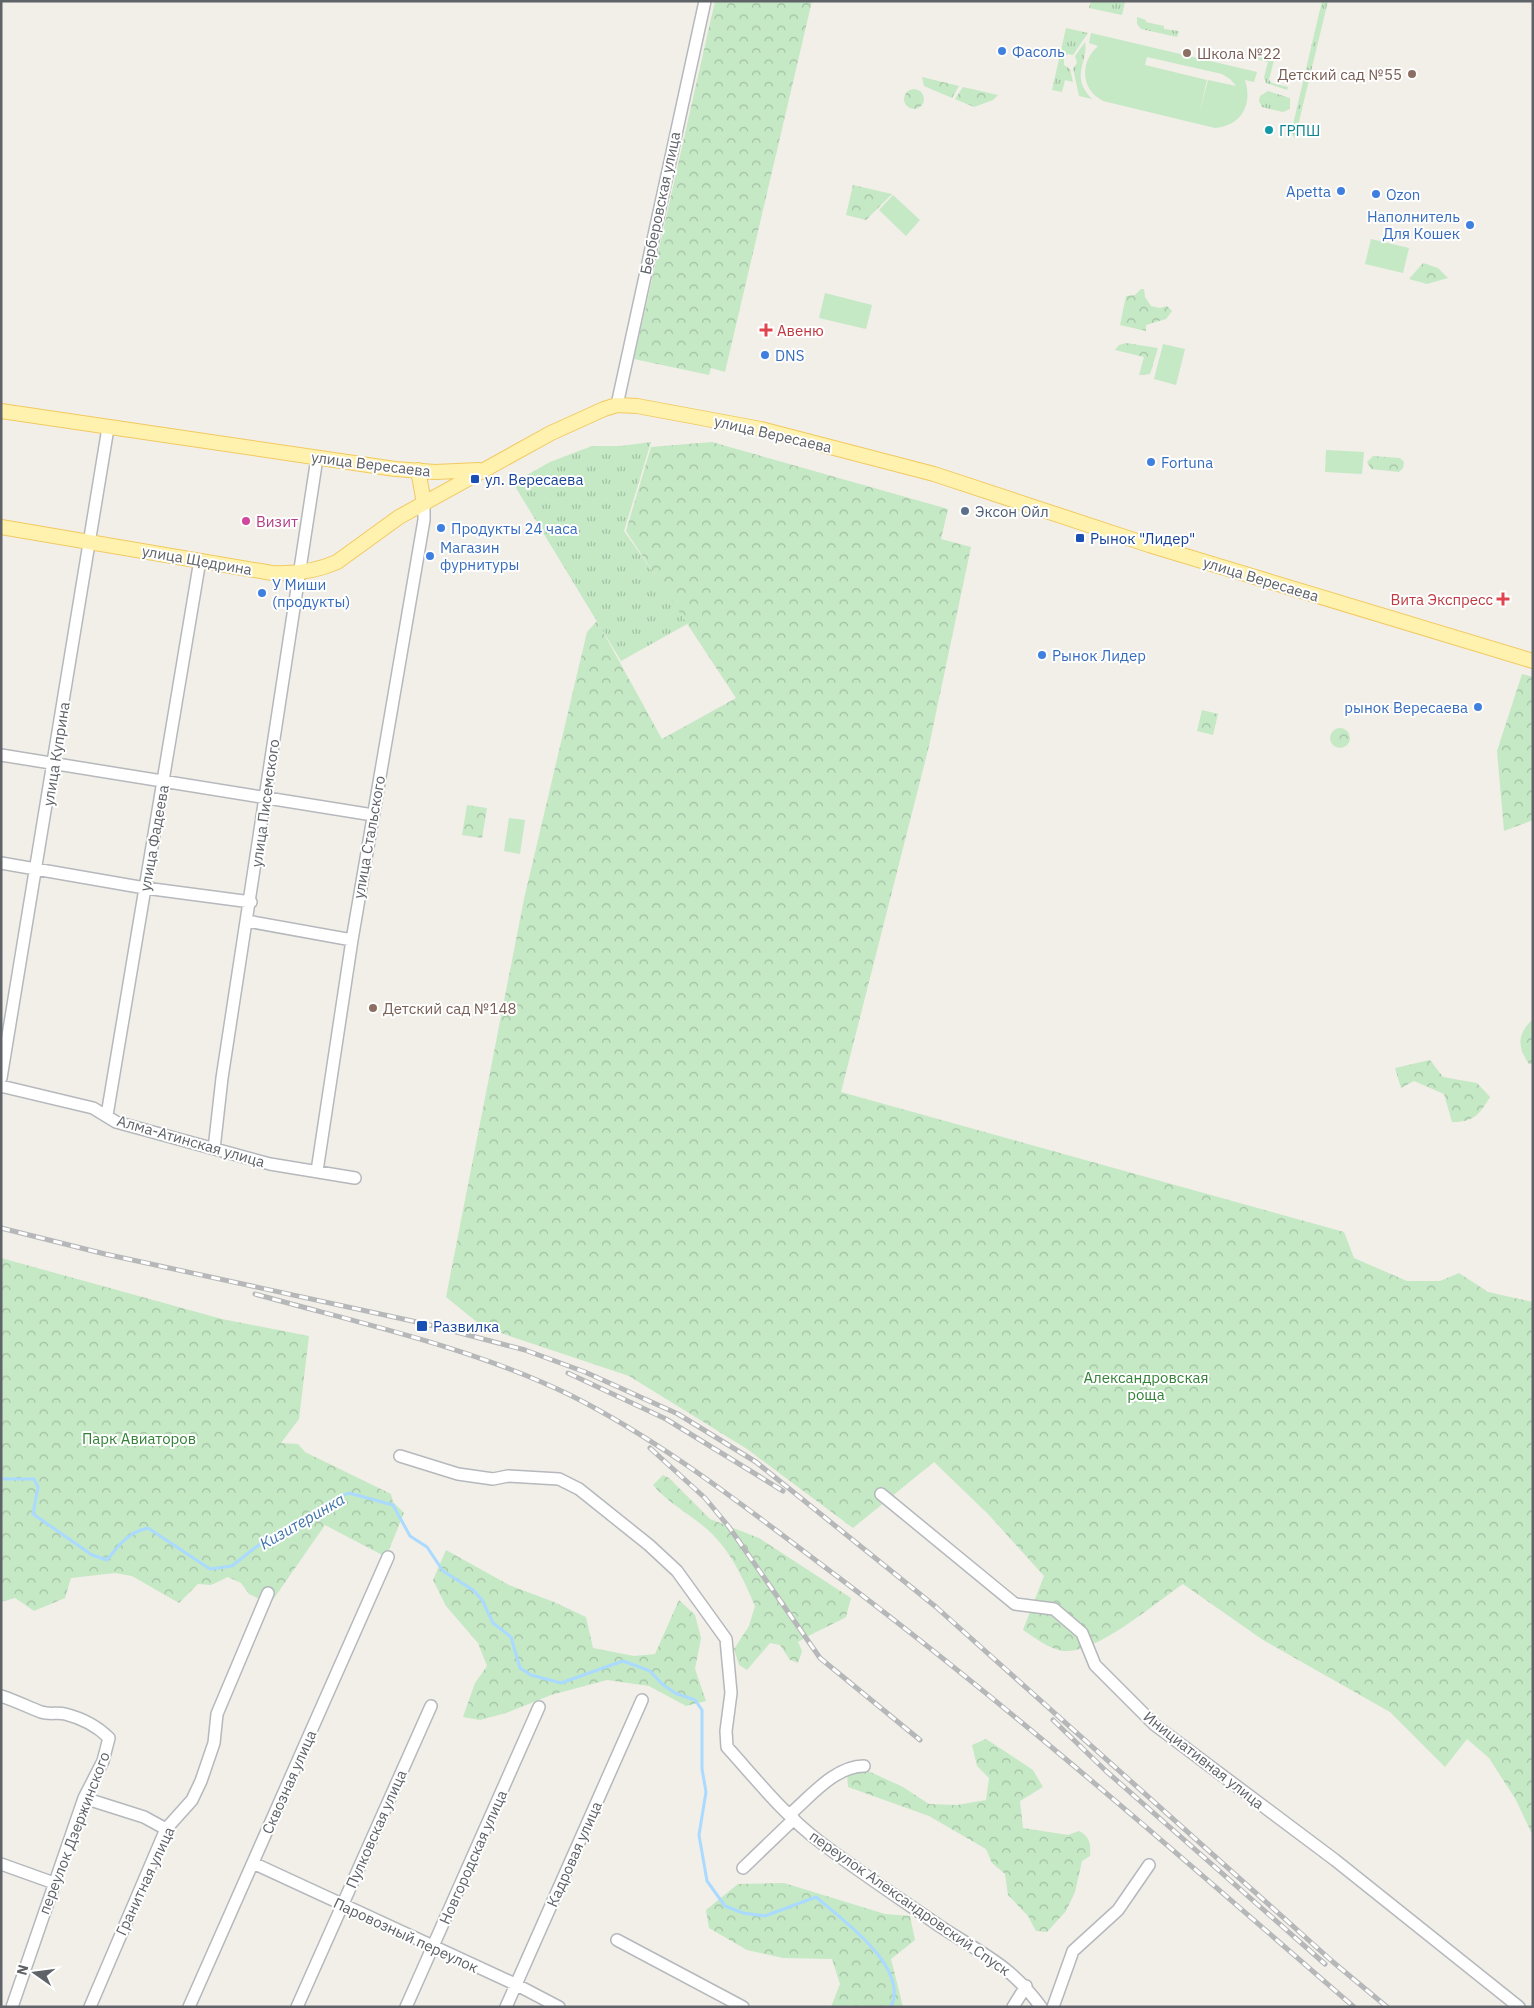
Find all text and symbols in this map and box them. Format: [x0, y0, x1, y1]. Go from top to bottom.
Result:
place label: Фасоль [1012, 42, 1065, 61]
place label: Школа №22 [1197, 44, 1281, 63]
marker: Фасоль [996, 45, 1008, 57]
marker: Школа №22 [1181, 47, 1193, 59]
place label: Детский сад №55 [1277, 65, 1402, 84]
marker: Детский сад №55 [1406, 68, 1418, 80]
place label: ГРПШ [1279, 121, 1320, 140]
marker: ГРПШ [1263, 124, 1275, 136]
street label: Берберовская улица [636, 130, 684, 276]
place label: Apetta [1286, 182, 1331, 201]
marker: Apetta [1335, 185, 1347, 197]
place label: Ozon [1386, 185, 1420, 204]
marker: Ozon [1370, 188, 1382, 200]
place label: Наполнитель Для Кошек [1367, 207, 1460, 243]
marker: Наполнитель Для Кошек [1464, 219, 1476, 231]
place label: Авеню [777, 321, 824, 340]
marker: Авеню [759, 323, 773, 337]
place label: DNS [775, 346, 804, 365]
marker: DNS [759, 349, 771, 361]
street label: улица Вересаева [712, 411, 834, 457]
street label: улица Вересаева [310, 447, 432, 481]
place label: Fortuna [1161, 453, 1213, 472]
marker: Fortuna [1145, 456, 1157, 468]
place label: ул. Вересаева [485, 470, 583, 489]
marker: ул. Вересаева [469, 473, 481, 485]
place label: Эксон Ойл [975, 502, 1049, 521]
marker: Эксон Ойл [959, 505, 971, 517]
place label: Визит [256, 512, 298, 531]
marker: Визит [240, 515, 252, 527]
place label: Продукты 24 часа [451, 519, 578, 538]
marker: Продукты 24 часа [435, 522, 447, 534]
place label: Рынок "Лидер" [1090, 529, 1195, 548]
marker: Рынок "Лидер" [1074, 532, 1086, 544]
place label: Магазин фурнитуры [440, 538, 519, 574]
street label: улица Щедрина [140, 541, 254, 579]
marker: Магазин фурнитуры [424, 550, 436, 562]
street label: улица Вересаева [1201, 552, 1321, 606]
place label: У Миши (продукты) [272, 575, 350, 611]
marker: У Миши (продукты) [256, 587, 268, 599]
place label: Вита Экспресс [1390, 590, 1493, 609]
marker: Вита Экспресс [1497, 593, 1509, 605]
place label: Рынок Лидер [1052, 646, 1146, 665]
marker: Рынок Лидер [1036, 649, 1048, 661]
place label: рынок Вересаева [1344, 698, 1468, 717]
street label: улица Куприна [38, 701, 74, 807]
marker: рынок Вересаева [1472, 701, 1484, 713]
street label: улица Писемского [247, 738, 283, 868]
street label: улица Стальского [349, 774, 389, 900]
street label: улица Фадеева [135, 783, 173, 893]
place label: Детский сад №148 [383, 999, 517, 1018]
marker: Детский сад №148 [367, 1002, 379, 1014]
street label: Алма-Атинская улица [115, 1111, 267, 1171]
place label: Развилка [433, 1317, 499, 1336]
marker: Развилка [415, 1319, 429, 1333]
park label: Александровская роща [1083, 1368, 1209, 1404]
park label: Парк Авиаторов [82, 1429, 196, 1448]
water label: Кизитеринка [256, 1489, 348, 1553]
street label: Инициативная улица [1140, 1707, 1268, 1813]
street label: Сквозная улица [258, 1727, 320, 1837]
street label: переулок Дзержинского [34, 1749, 114, 1917]
street label: Пулковская улица [341, 1767, 411, 1891]
street label: Новгородская улица [435, 1787, 511, 1927]
street label: Кадровая улица [542, 1798, 606, 1910]
street label: Гранитная улица [111, 1824, 179, 1938]
street label: переулок Александровский Спуск [806, 1826, 1014, 1980]
street label: Паровозный переулок [330, 1893, 482, 1977]
north arrow [10, 1948, 60, 1998]
text: N [12, 1963, 32, 1977]

